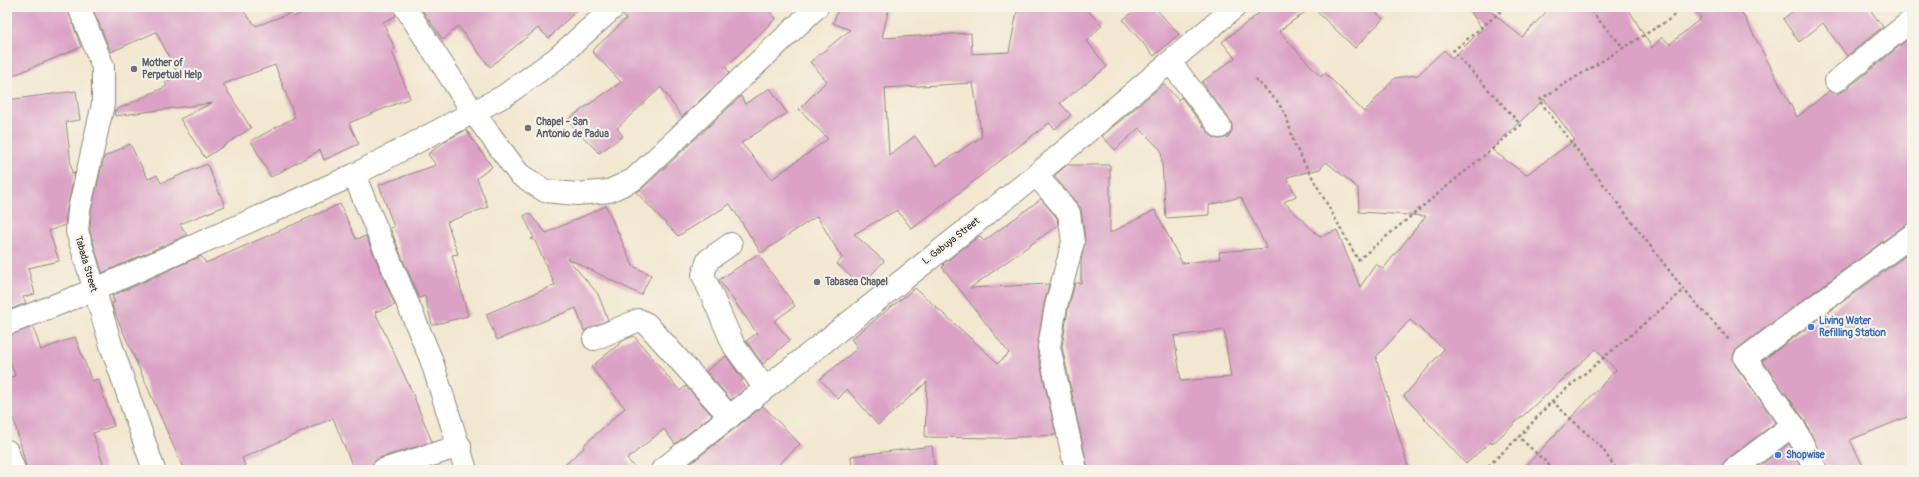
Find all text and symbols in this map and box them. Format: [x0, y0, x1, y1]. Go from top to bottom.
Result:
place label: Mother of Perpetual Help [142, 57, 202, 81]
marker: Mother of Perpetual Help [129, 64, 139, 74]
place label: Chapel - San Antonio de Padua [536, 116, 609, 140]
marker: Chapel - San Antonio de Padua [523, 123, 533, 133]
street label: L. Gabuya Street [920, 214, 983, 267]
street label: Tabada Street [72, 234, 100, 294]
place label: Tabasea Chapel [824, 276, 888, 288]
marker: Tabasea Chapel [812, 277, 822, 287]
place label: Living Water Refilling Station [1819, 315, 1886, 339]
marker: Living Water Refilling Station [1806, 322, 1816, 332]
place label: Shopwise [1786, 449, 1826, 461]
marker: Shopwise [1773, 450, 1783, 460]

